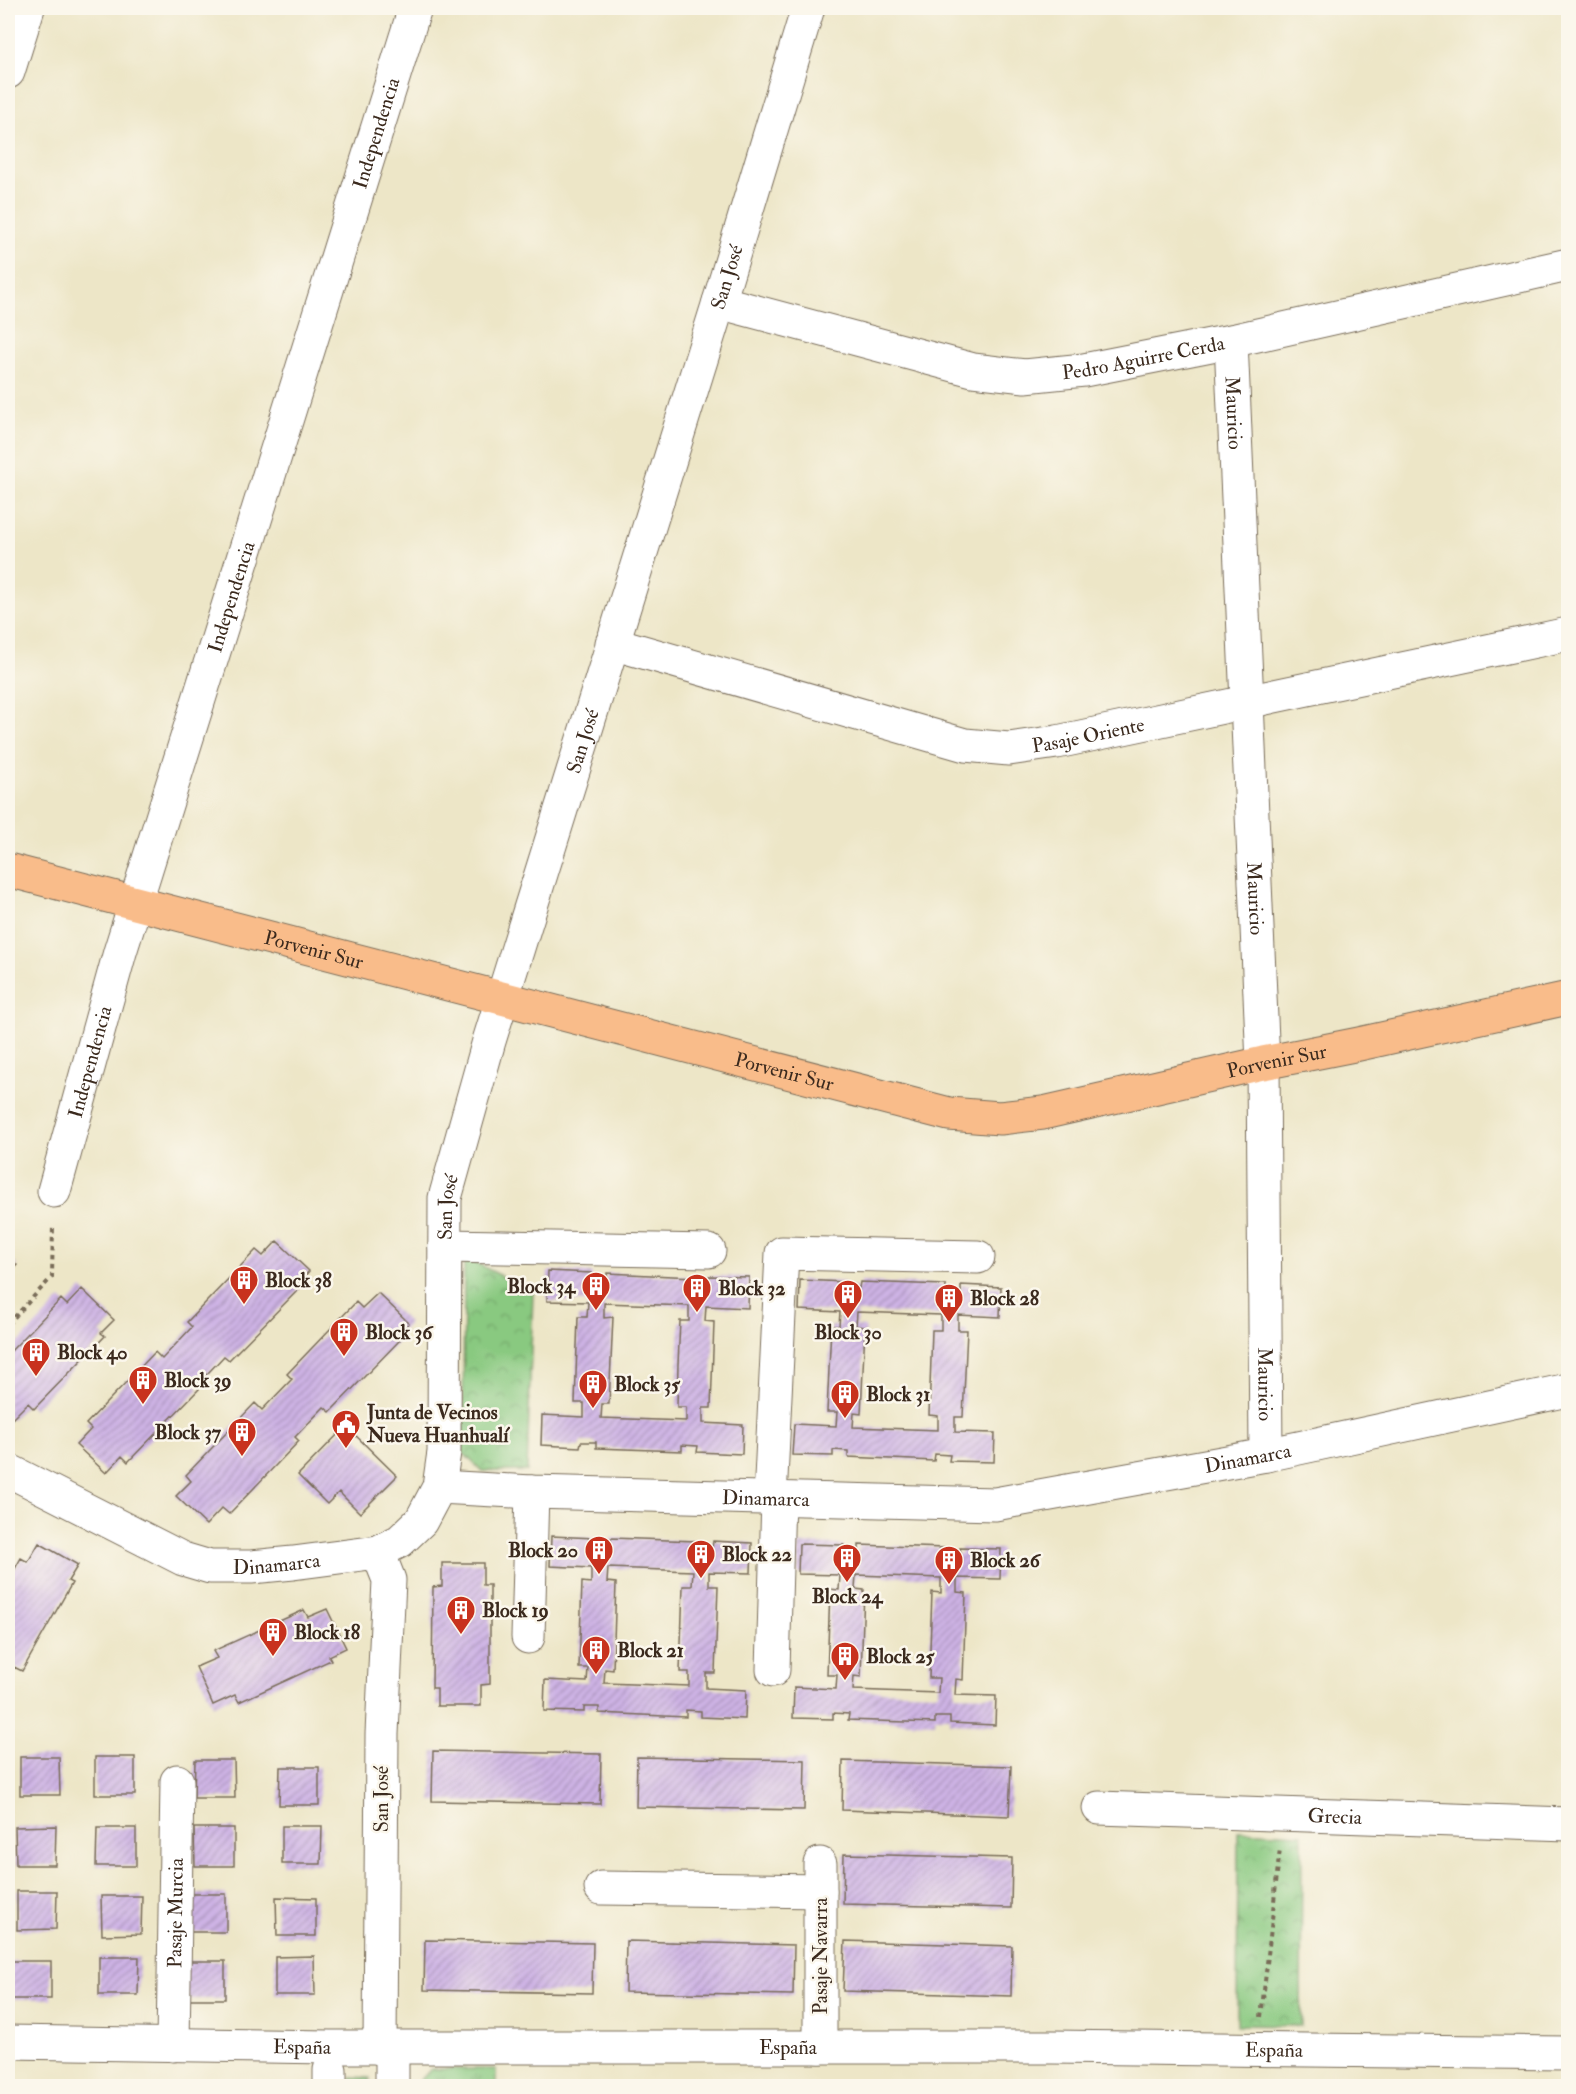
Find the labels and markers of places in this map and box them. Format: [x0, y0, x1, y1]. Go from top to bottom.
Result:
building icon: Block 38 [228, 1264, 260, 1306]
place label: Block 38 [265, 1268, 332, 1293]
building icon: Block 34 [580, 1270, 612, 1312]
building icon: Block 32 [681, 1272, 713, 1314]
place label: Block 34 [507, 1274, 576, 1299]
place label: Block 32 [718, 1276, 785, 1301]
building icon: Block 30 [832, 1278, 864, 1320]
building icon: Block 28 [933, 1282, 965, 1324]
place label: Block 28 [970, 1286, 1040, 1311]
building icon: Block 36 [328, 1316, 360, 1358]
place label: Block 36 [365, 1320, 434, 1345]
place label: Block 30 [814, 1320, 882, 1345]
building icon: Block 40 [20, 1336, 52, 1378]
place label: Block 40 [57, 1340, 128, 1365]
building icon: Block 39 [127, 1364, 159, 1406]
place label: Block 39 [164, 1368, 231, 1393]
building icon: Block 35 [577, 1368, 609, 1410]
place label: Block 35 [614, 1372, 681, 1397]
building icon: Block 31 [829, 1378, 861, 1420]
place label: Block 31 [866, 1382, 930, 1407]
place label: Junta de Vecinos Nueva Huanhualí [366, 1400, 510, 1448]
public building icon: Junta de Vecinos Nueva Huanhualí [330, 1408, 362, 1450]
building icon: Block 37 [226, 1416, 258, 1458]
place label: Block 37 [155, 1420, 222, 1445]
building icon: Block 20 [583, 1534, 615, 1576]
place label: Block 20 [508, 1538, 578, 1563]
building icon: Block 22 [685, 1538, 717, 1580]
place label: Block 22 [722, 1542, 792, 1567]
building icon: Block 24 [831, 1542, 863, 1584]
building icon: Block 26 [933, 1544, 965, 1586]
place label: Block 26 [970, 1548, 1042, 1573]
place label: Block 24 [812, 1584, 883, 1609]
building icon: Block 19 [445, 1594, 477, 1636]
place label: Block 19 [482, 1598, 549, 1623]
building icon: Block 18 [257, 1616, 289, 1658]
place label: Block 18 [294, 1620, 361, 1645]
building icon: Block 21 [580, 1634, 612, 1676]
place label: Block 21 [617, 1638, 684, 1663]
building icon: Block 25 [829, 1640, 861, 1682]
place label: Block 25 [866, 1644, 936, 1669]

